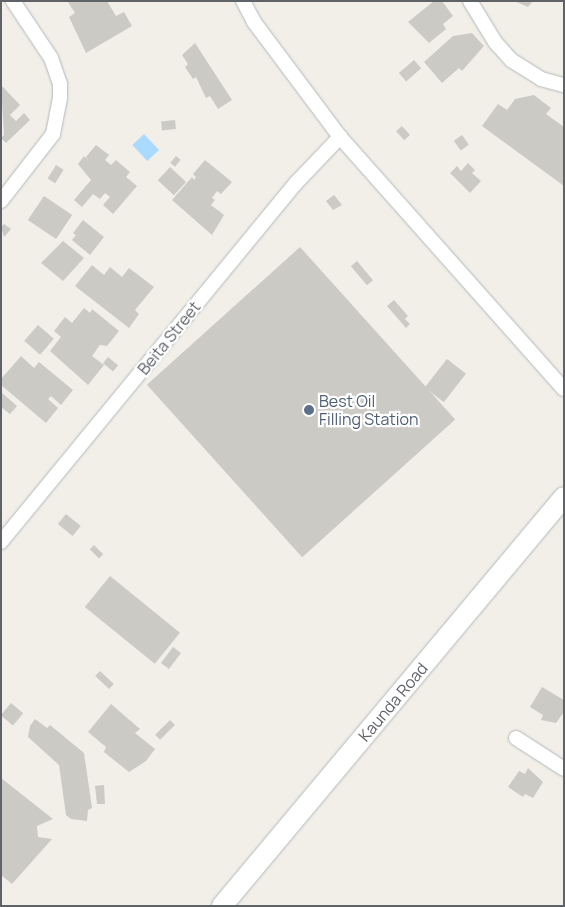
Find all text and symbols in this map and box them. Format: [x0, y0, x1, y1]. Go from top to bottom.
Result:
street label: Beita Street [134, 298, 204, 378]
place label: Best Oil Filling Station [319, 391, 418, 429]
marker: Best Oil Filling Station [303, 404, 315, 416]
street label: Kaunda Road [355, 659, 431, 745]

